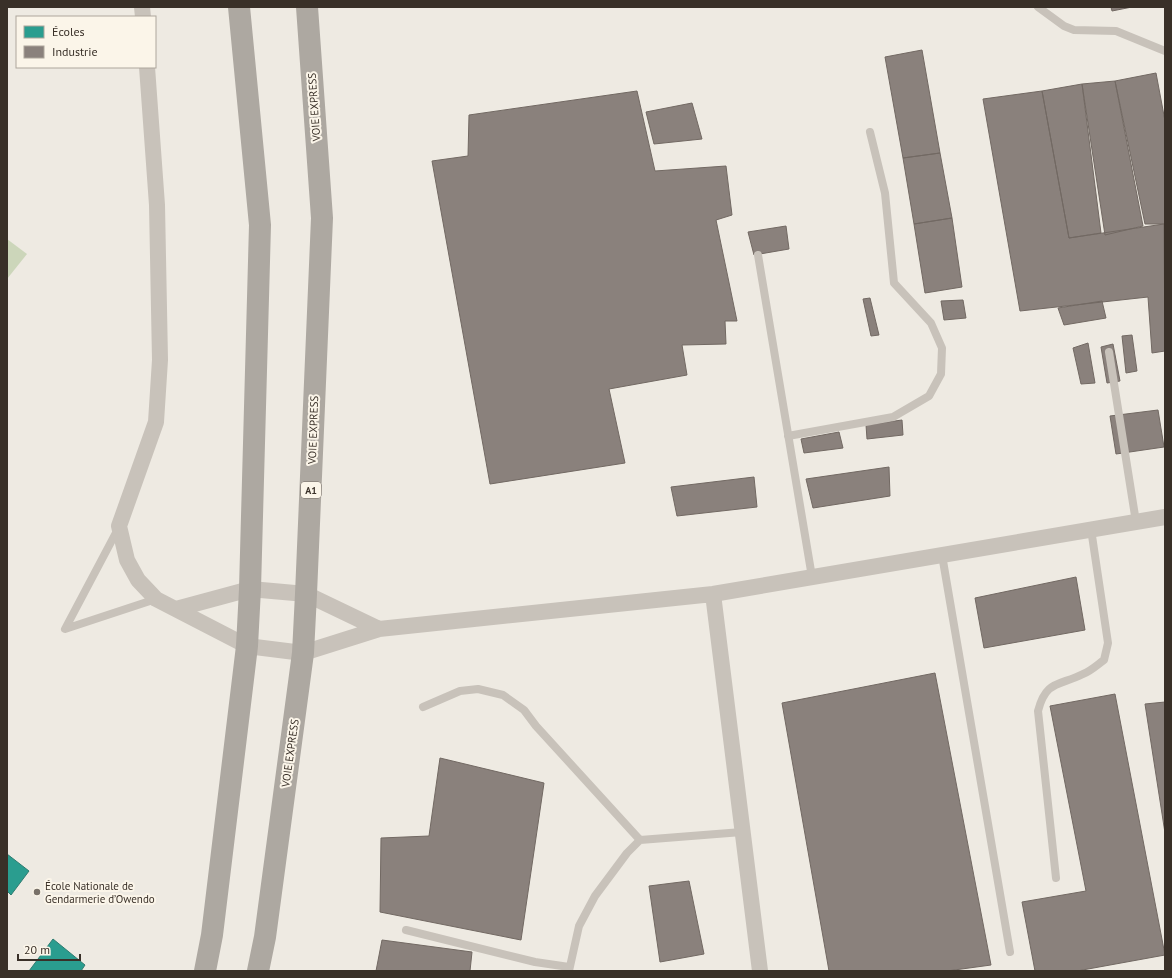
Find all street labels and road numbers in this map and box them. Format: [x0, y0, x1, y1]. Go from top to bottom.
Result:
street label: VOIE EXPRESS [305, 72, 323, 143]
street label: VOIE EXPRESS [305, 395, 321, 465]
road number: A1 [301, 482, 321, 498]
street label: VOIE EXPRESS [278, 718, 302, 789]

